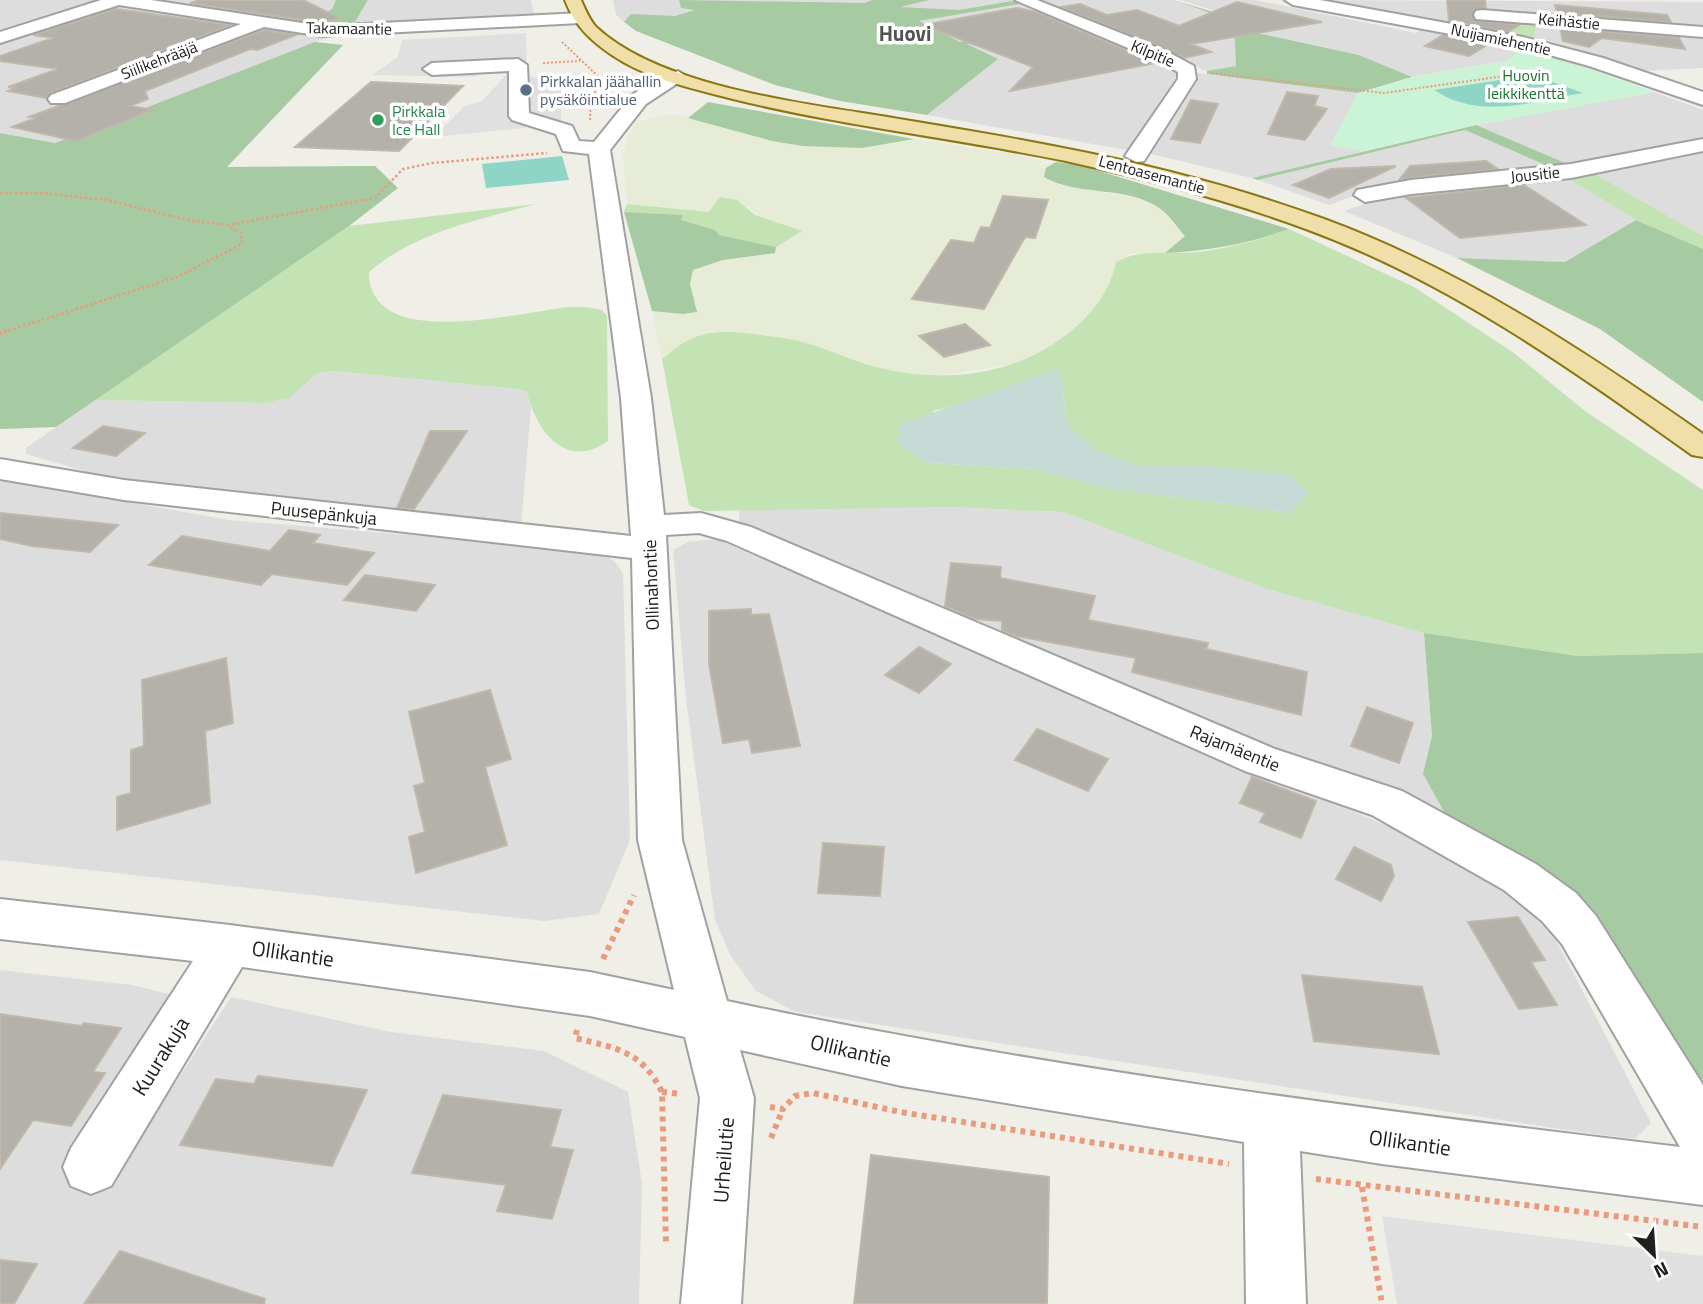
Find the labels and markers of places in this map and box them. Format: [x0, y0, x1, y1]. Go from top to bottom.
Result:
place label: Pirkkalan jäähallin pysäköintialue [540, 69, 661, 111]
marker: Pirkkalan jäähallin pysäköintialue [518, 82, 534, 98]
place label: Pirkkala Ice Hall [392, 99, 446, 141]
marker: Pirkkala Ice Hall [370, 112, 386, 128]

